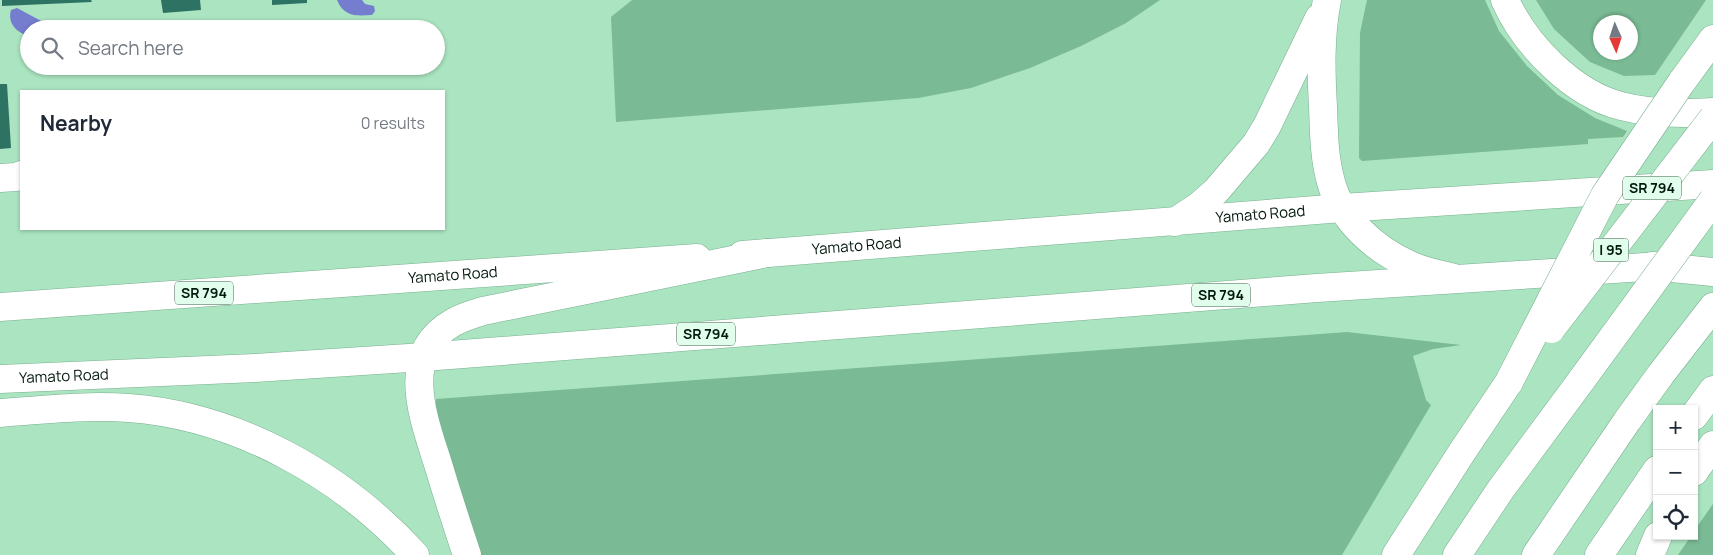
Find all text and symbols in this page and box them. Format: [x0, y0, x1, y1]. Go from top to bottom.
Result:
north arrow [1593, 15, 1638, 60]
search box [20, 20, 445, 75]
icon: search [38, 34, 66, 62]
text: Search here [78, 35, 184, 61]
text: Nearby [40, 109, 112, 137]
text: 0 results [361, 112, 425, 134]
road number: SR 794 [1623, 177, 1681, 200]
street label: Yamato Road [1215, 200, 1306, 228]
street label: Yamato Road [811, 232, 902, 259]
road number: I 95 [1594, 238, 1628, 262]
street label: Yamato Road [407, 261, 498, 288]
road number: SR 794 [175, 282, 233, 304]
road number: SR 794 [1192, 284, 1250, 306]
road number: SR 794 [677, 322, 735, 346]
street label: Yamato Road [19, 363, 109, 388]
map controls [1653, 405, 1698, 540]
button: + [1653, 405, 1698, 450]
button: − [1653, 450, 1698, 495]
button: locate [1653, 495, 1698, 540]

